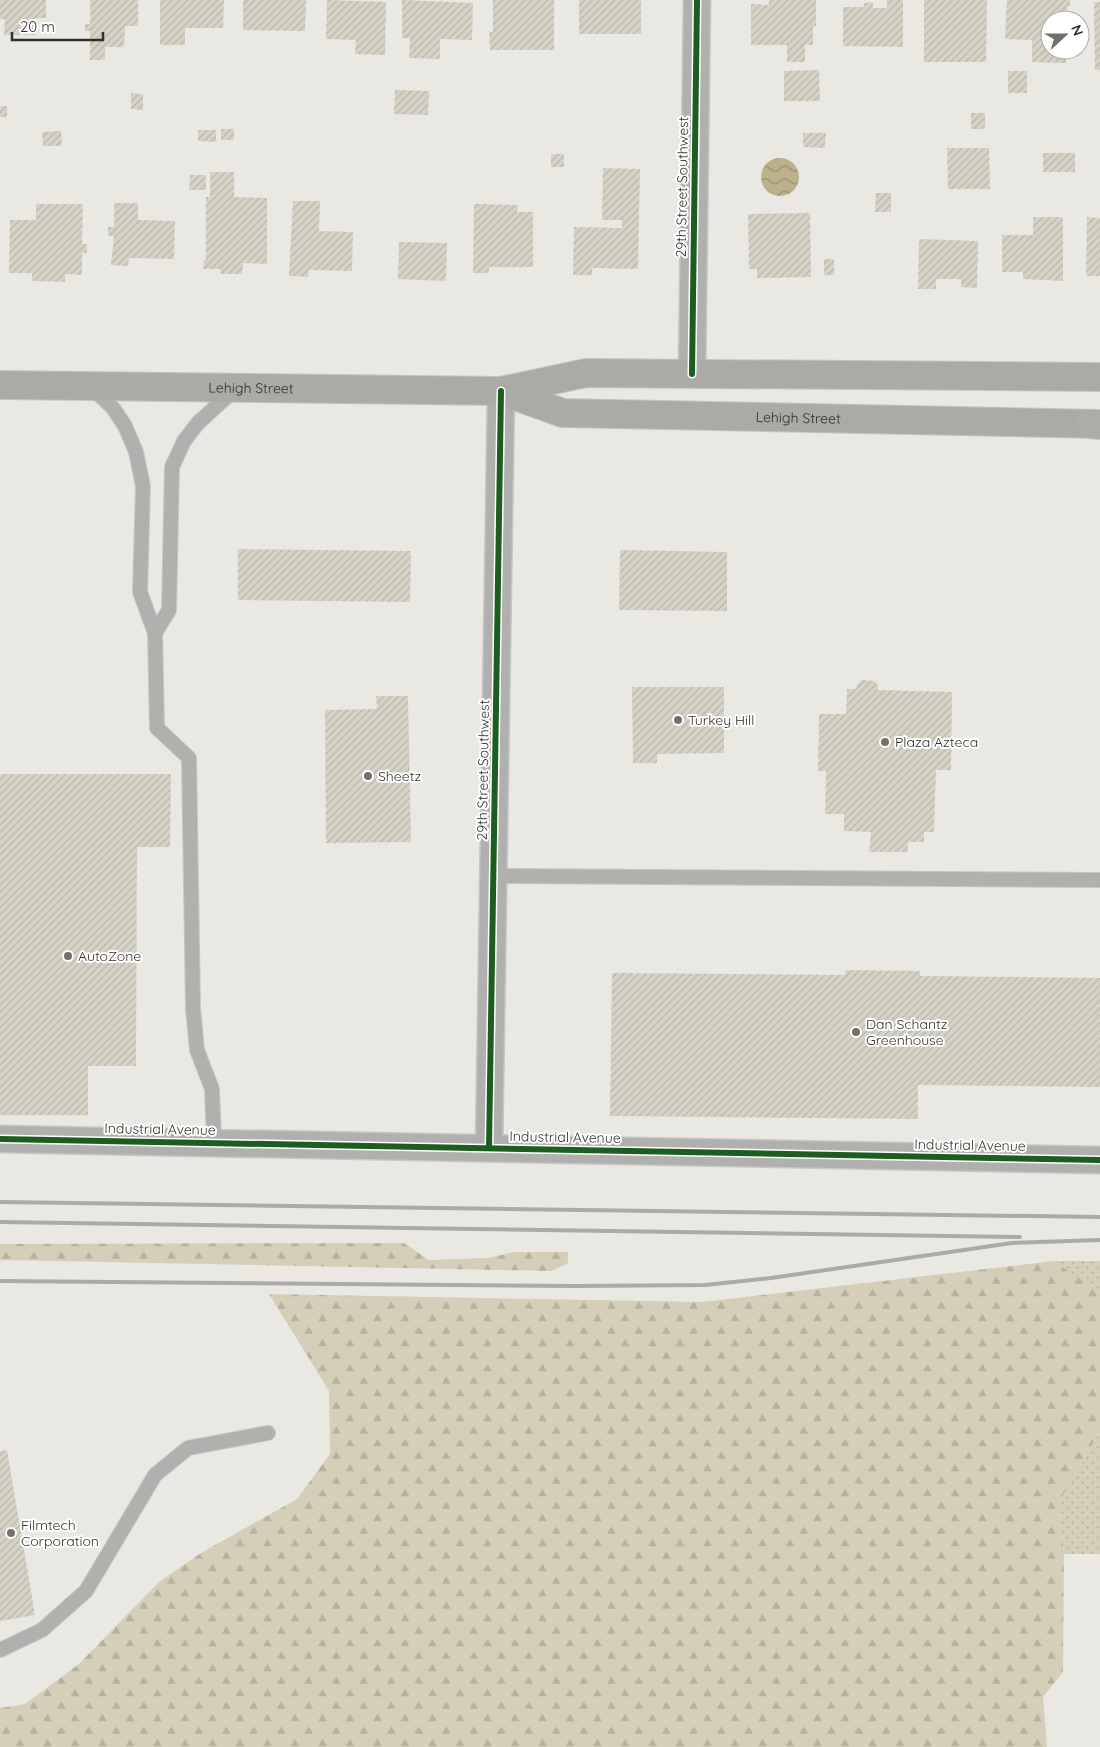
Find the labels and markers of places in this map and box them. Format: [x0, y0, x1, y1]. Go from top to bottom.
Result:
place label: Turkey Hill [688, 711, 754, 729]
marker: Turkey Hill [672, 714, 684, 726]
place label: Plaza Azteca [895, 733, 978, 751]
marker: Plaza Azteca [879, 736, 891, 748]
place label: Sheetz [378, 767, 421, 785]
marker: Sheetz [362, 770, 374, 782]
place label: AutoZone [78, 947, 141, 965]
marker: AutoZone [62, 950, 74, 962]
place label: Dan Schantz Greenhouse [866, 1015, 948, 1049]
marker: Dan Schantz Greenhouse [850, 1026, 862, 1038]
place label: Filmtech Corporation [21, 1516, 99, 1550]
marker: Filmtech Corporation [5, 1527, 17, 1539]

